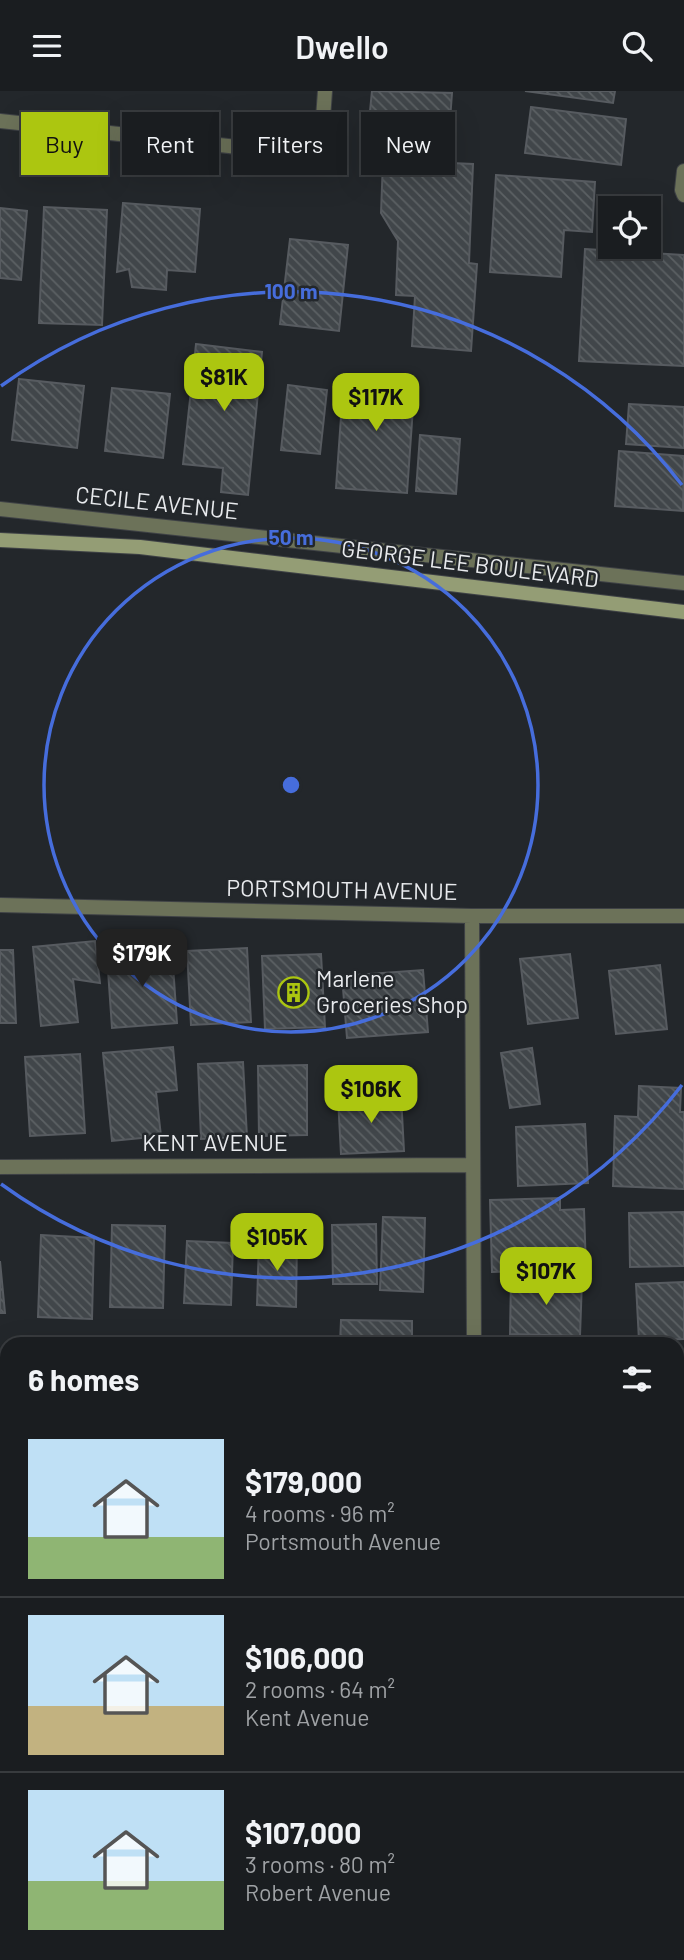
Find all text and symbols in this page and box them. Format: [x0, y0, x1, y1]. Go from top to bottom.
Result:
icon: menu [28, 27, 66, 65]
text: Dwello [295, 27, 389, 65]
icon: search [618, 27, 656, 65]
chip: Buy [21, 112, 108, 175]
chip: Rent [122, 112, 219, 175]
chip: Filters [233, 112, 347, 175]
chip: New [361, 112, 455, 175]
map controls [598, 196, 661, 259]
button: locate [598, 196, 661, 259]
text: 100 m [264, 278, 318, 303]
pin: $81K [183, 353, 265, 413]
text: $81K [200, 362, 248, 390]
pin: $117K [327, 373, 425, 433]
text: $117K [348, 382, 404, 410]
street label: CECILE AVENUE [74, 480, 240, 524]
text: 50 m [268, 524, 314, 549]
street label: GEORGE LEE BOULEVARD [340, 533, 600, 593]
centre of rings [279, 773, 303, 797]
street label: PORTSMOUTH AVENUE [226, 873, 458, 905]
pin: $179K [93, 929, 191, 989]
text: $179K [112, 938, 172, 966]
place label: Marlene Groceries Shop [316, 964, 468, 1018]
building icon: Marlene Groceries Shop [276, 975, 310, 1009]
pin: $106K [322, 1065, 420, 1125]
text: $106K [340, 1074, 402, 1102]
street label: KENT AVENUE [142, 1128, 288, 1156]
pin: $105K [228, 1213, 326, 1273]
text: $105K [246, 1222, 308, 1250]
pin: $107K [497, 1247, 595, 1307]
text: $107K [516, 1256, 576, 1284]
icon: filters [618, 1360, 656, 1398]
text: 6 homes [28, 1361, 139, 1397]
text: $179,000 [245, 1463, 362, 1499]
icon: home [84, 1467, 168, 1551]
text: 4 rooms · 96 m² [245, 1499, 395, 1527]
text: Portsmouth Avenue [245, 1527, 441, 1555]
text: $106,000 [245, 1639, 364, 1675]
icon: home [84, 1643, 168, 1727]
text: 2 rooms · 64 m² [245, 1675, 395, 1703]
text: Kent Avenue [245, 1703, 369, 1731]
text: $107,000 [245, 1814, 361, 1850]
icon: home [84, 1818, 168, 1902]
text: 3 rooms · 80 m² [245, 1850, 395, 1878]
text: Robert Avenue [245, 1878, 391, 1906]

